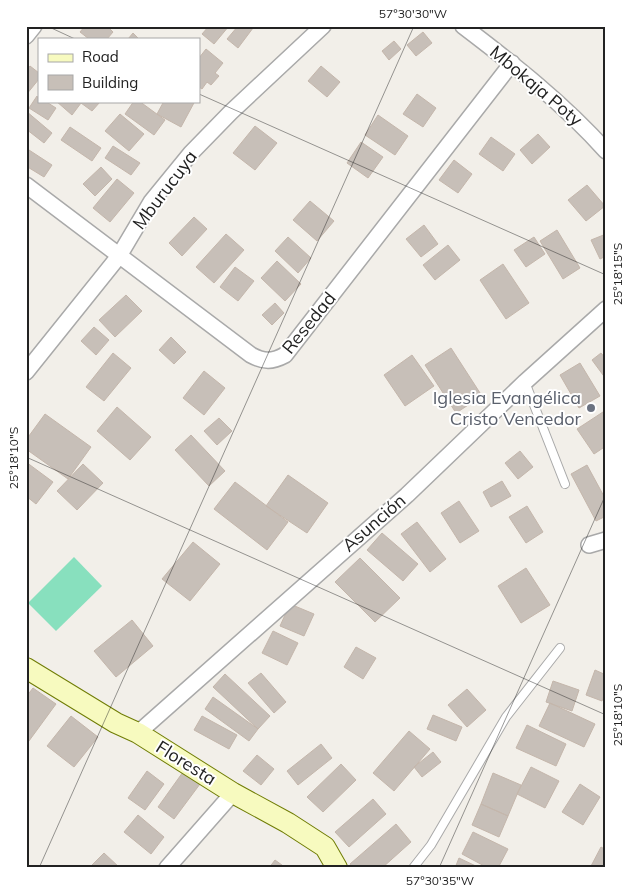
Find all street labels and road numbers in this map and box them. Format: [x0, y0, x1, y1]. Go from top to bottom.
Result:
street label: Mbokaja Poty [485, 40, 588, 131]
street label: Mburucuya [127, 146, 202, 234]
street label: Resedad [277, 287, 341, 358]
street label: Asunción [337, 489, 410, 557]
street label: Floresta [152, 735, 221, 790]

